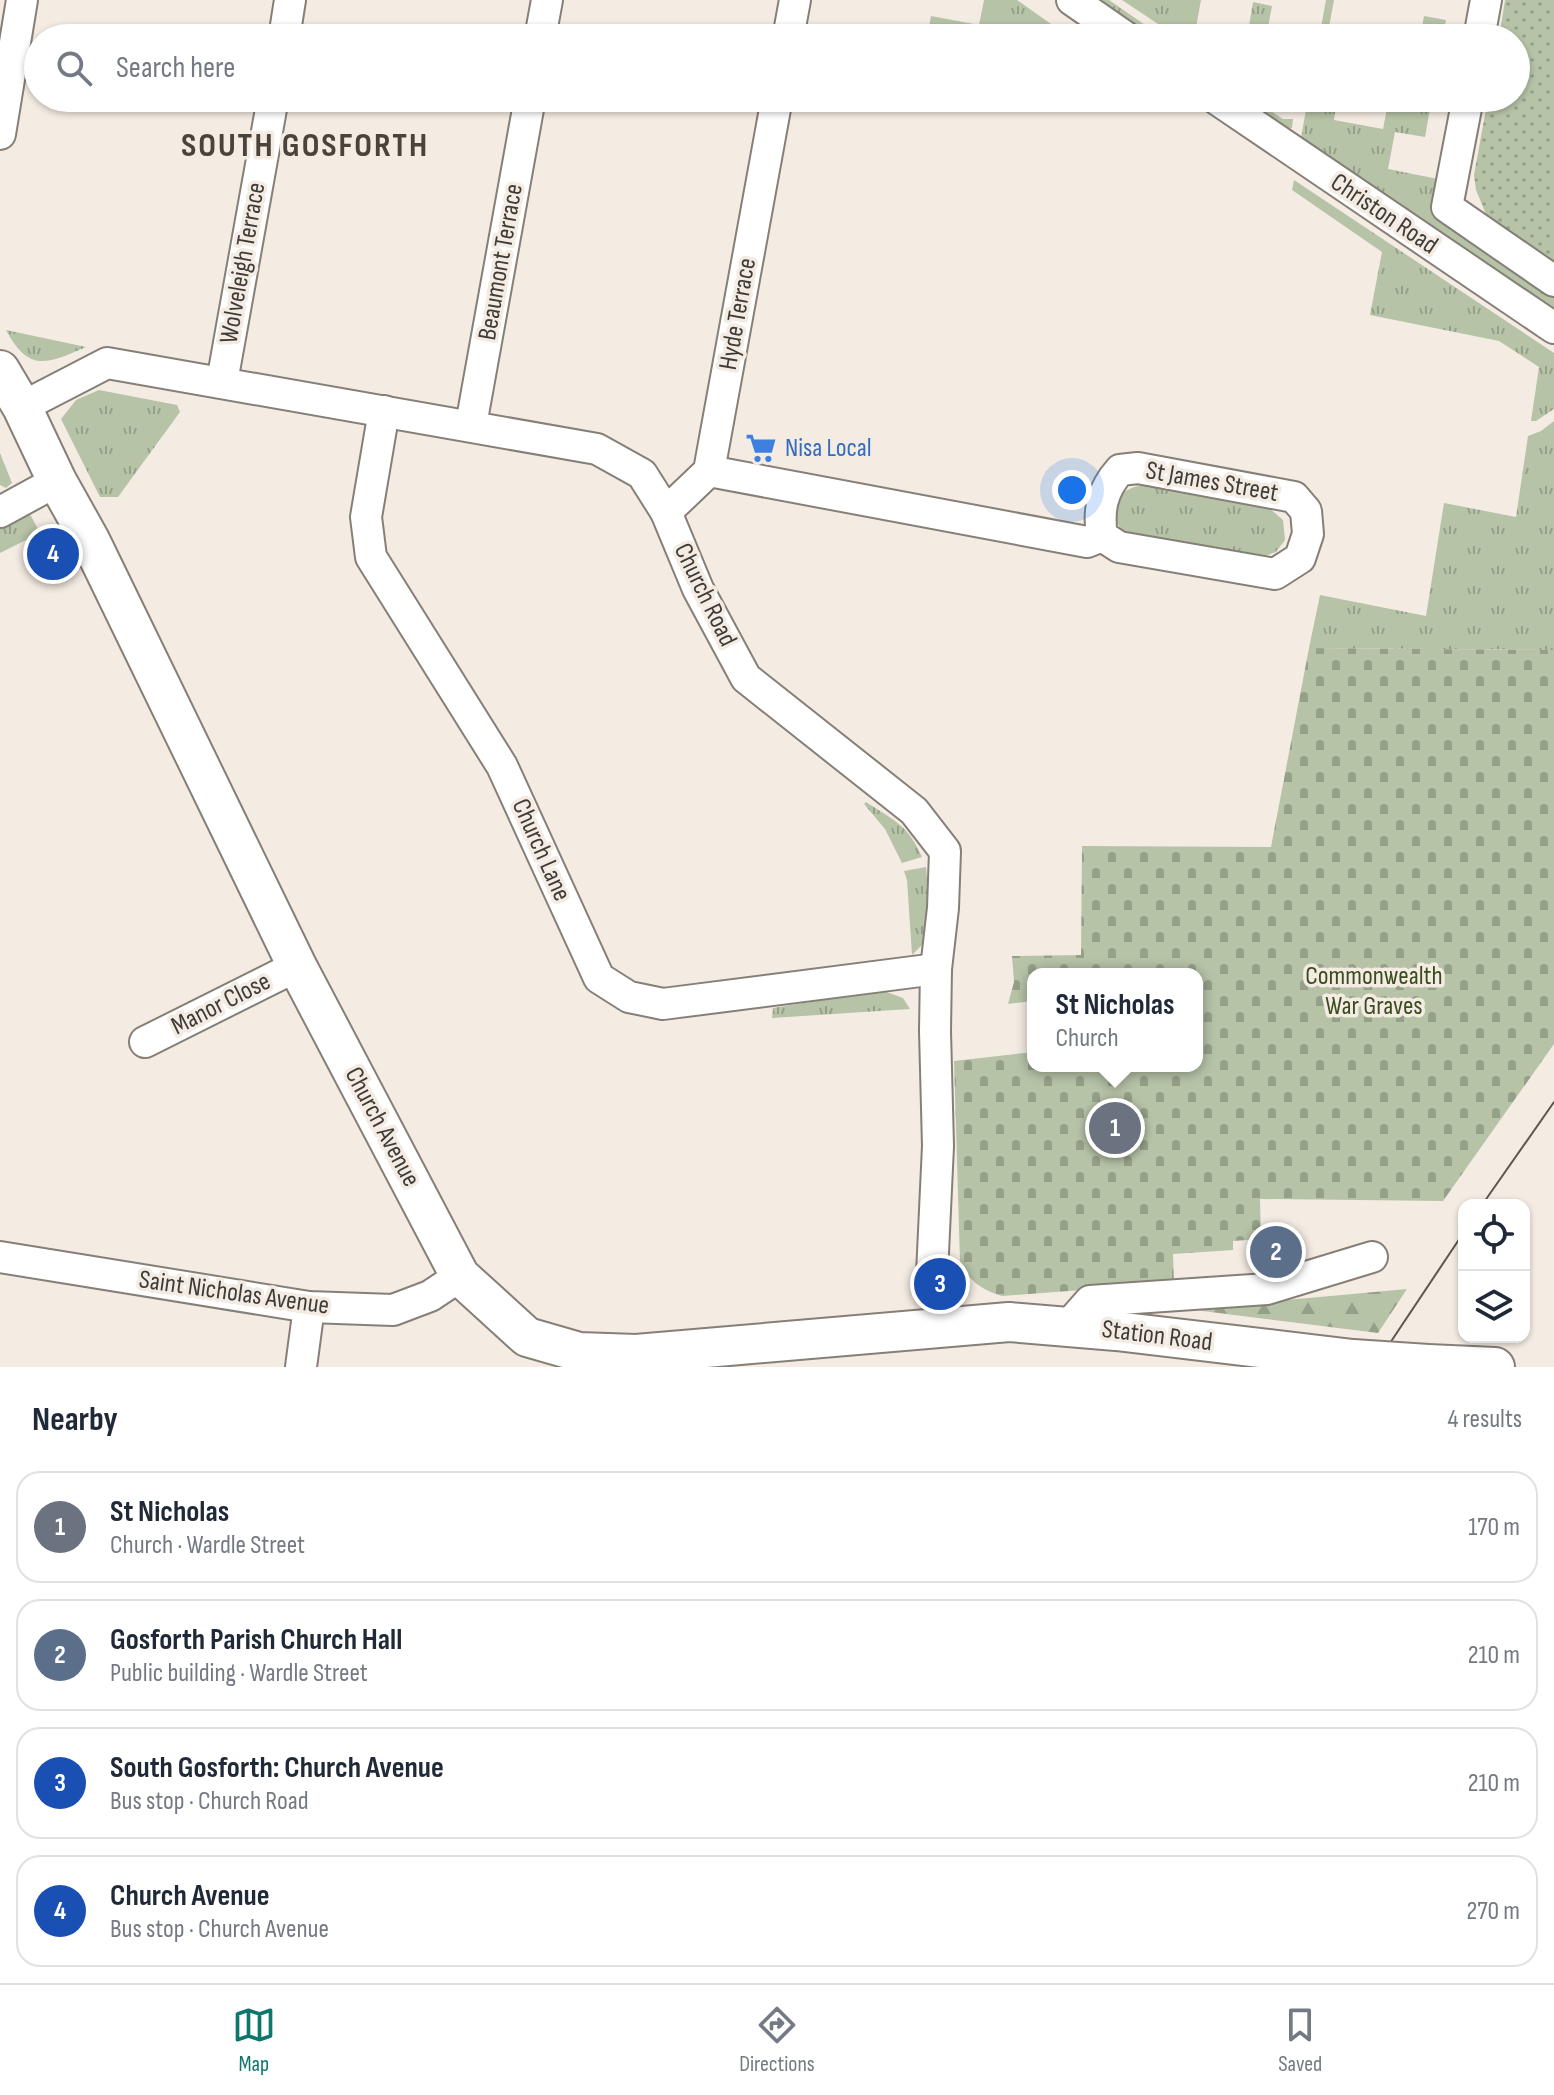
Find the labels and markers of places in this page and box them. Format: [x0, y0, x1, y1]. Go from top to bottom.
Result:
supermarket icon: Nisa Local [744, 431, 778, 465]
place label: Nisa Local [785, 433, 872, 464]
pin: 4 [27, 524, 79, 584]
pin: 1 [1089, 1098, 1141, 1158]
pin: 2 [1250, 1222, 1302, 1282]
pin: 3 [914, 1254, 966, 1314]

